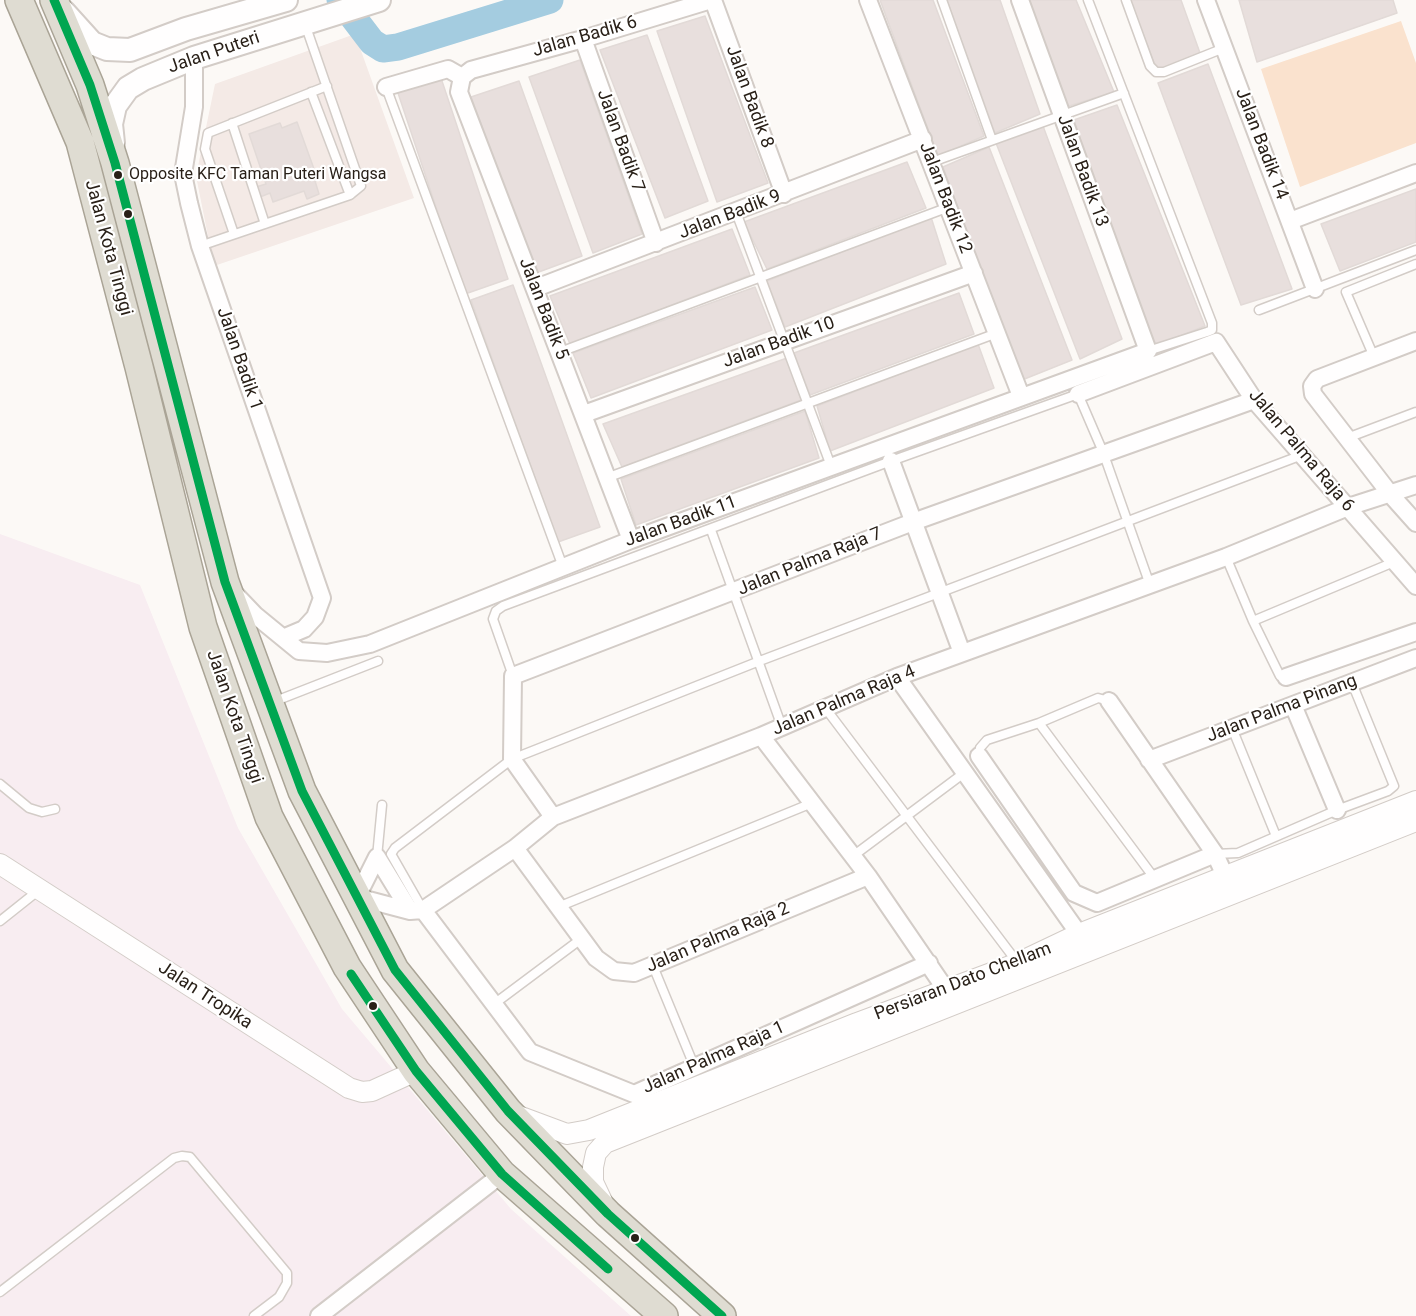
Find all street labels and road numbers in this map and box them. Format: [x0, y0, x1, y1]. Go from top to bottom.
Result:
street label: Jalan Badik 6 [530, 12, 640, 62]
street label: Jalan Puteri [165, 27, 263, 79]
street label: Jalan Badik 8 [720, 43, 778, 151]
street label: Jalan Badik 14 [1230, 85, 1292, 203]
street label: Jalan Badik 7 [591, 87, 649, 195]
street label: Jalan Badik 13 [1052, 112, 1112, 230]
street label: Jalan Badik 12 [914, 139, 976, 257]
street label: Jalan Kota Tinggi [80, 178, 136, 318]
street label: Jalan Badik 9 [676, 186, 784, 244]
street label: Jalan Badik 5 [514, 255, 572, 363]
street label: Jalan Badik 1 [211, 305, 267, 413]
street label: Jalan Badik 10 [720, 313, 838, 373]
street label: Jalan Palma Raja 6 [1243, 385, 1359, 517]
street label: Jalan Badik 11 [622, 492, 740, 552]
street label: Jalan Palma Raja 7 [735, 523, 885, 601]
street label: Jalan Kota Tinggi [201, 648, 267, 786]
street label: Jalan Palma Raja 4 [769, 661, 919, 741]
street label: Jalan Palma Pinang [1204, 670, 1360, 748]
street label: Jalan Palma Raja 2 [643, 898, 793, 978]
street label: Persiaran Dato Chellam [871, 938, 1055, 1026]
street label: Jalan Tropika [154, 958, 256, 1034]
street label: Jalan Palma Raja 1 [640, 1017, 788, 1099]

